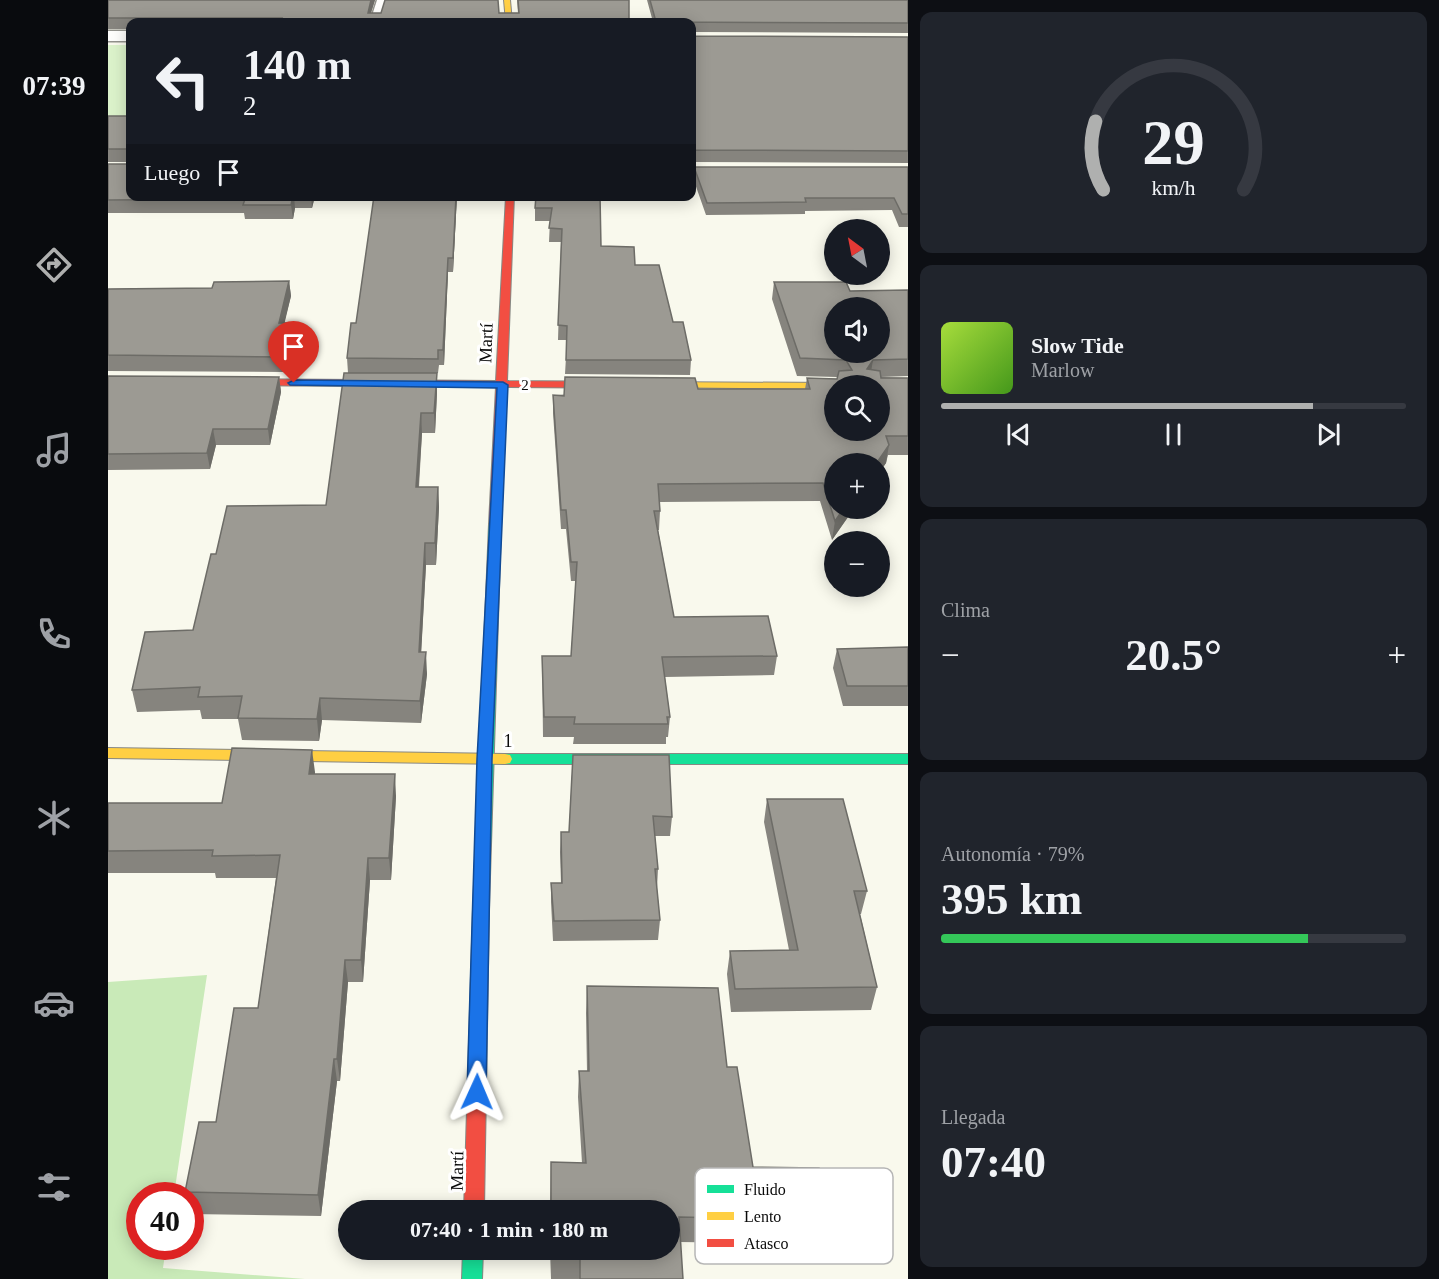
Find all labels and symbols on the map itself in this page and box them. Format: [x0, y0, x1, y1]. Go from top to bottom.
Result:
north arrow [824, 219, 890, 285]
pin [268, 321, 319, 383]
street label: Martí [475, 323, 497, 363]
street label: 2 [521, 377, 529, 393]
street label: 1 [504, 731, 513, 751]
position arrow [445, 1060, 509, 1124]
street label: Martí [447, 1151, 467, 1191]
legend [695, 1168, 893, 1264]
text: Fluido [744, 1181, 786, 1198]
speed limit sign: 40 [126, 1182, 204, 1260]
text: Lento [744, 1208, 781, 1225]
text: Atasco [744, 1235, 788, 1252]

